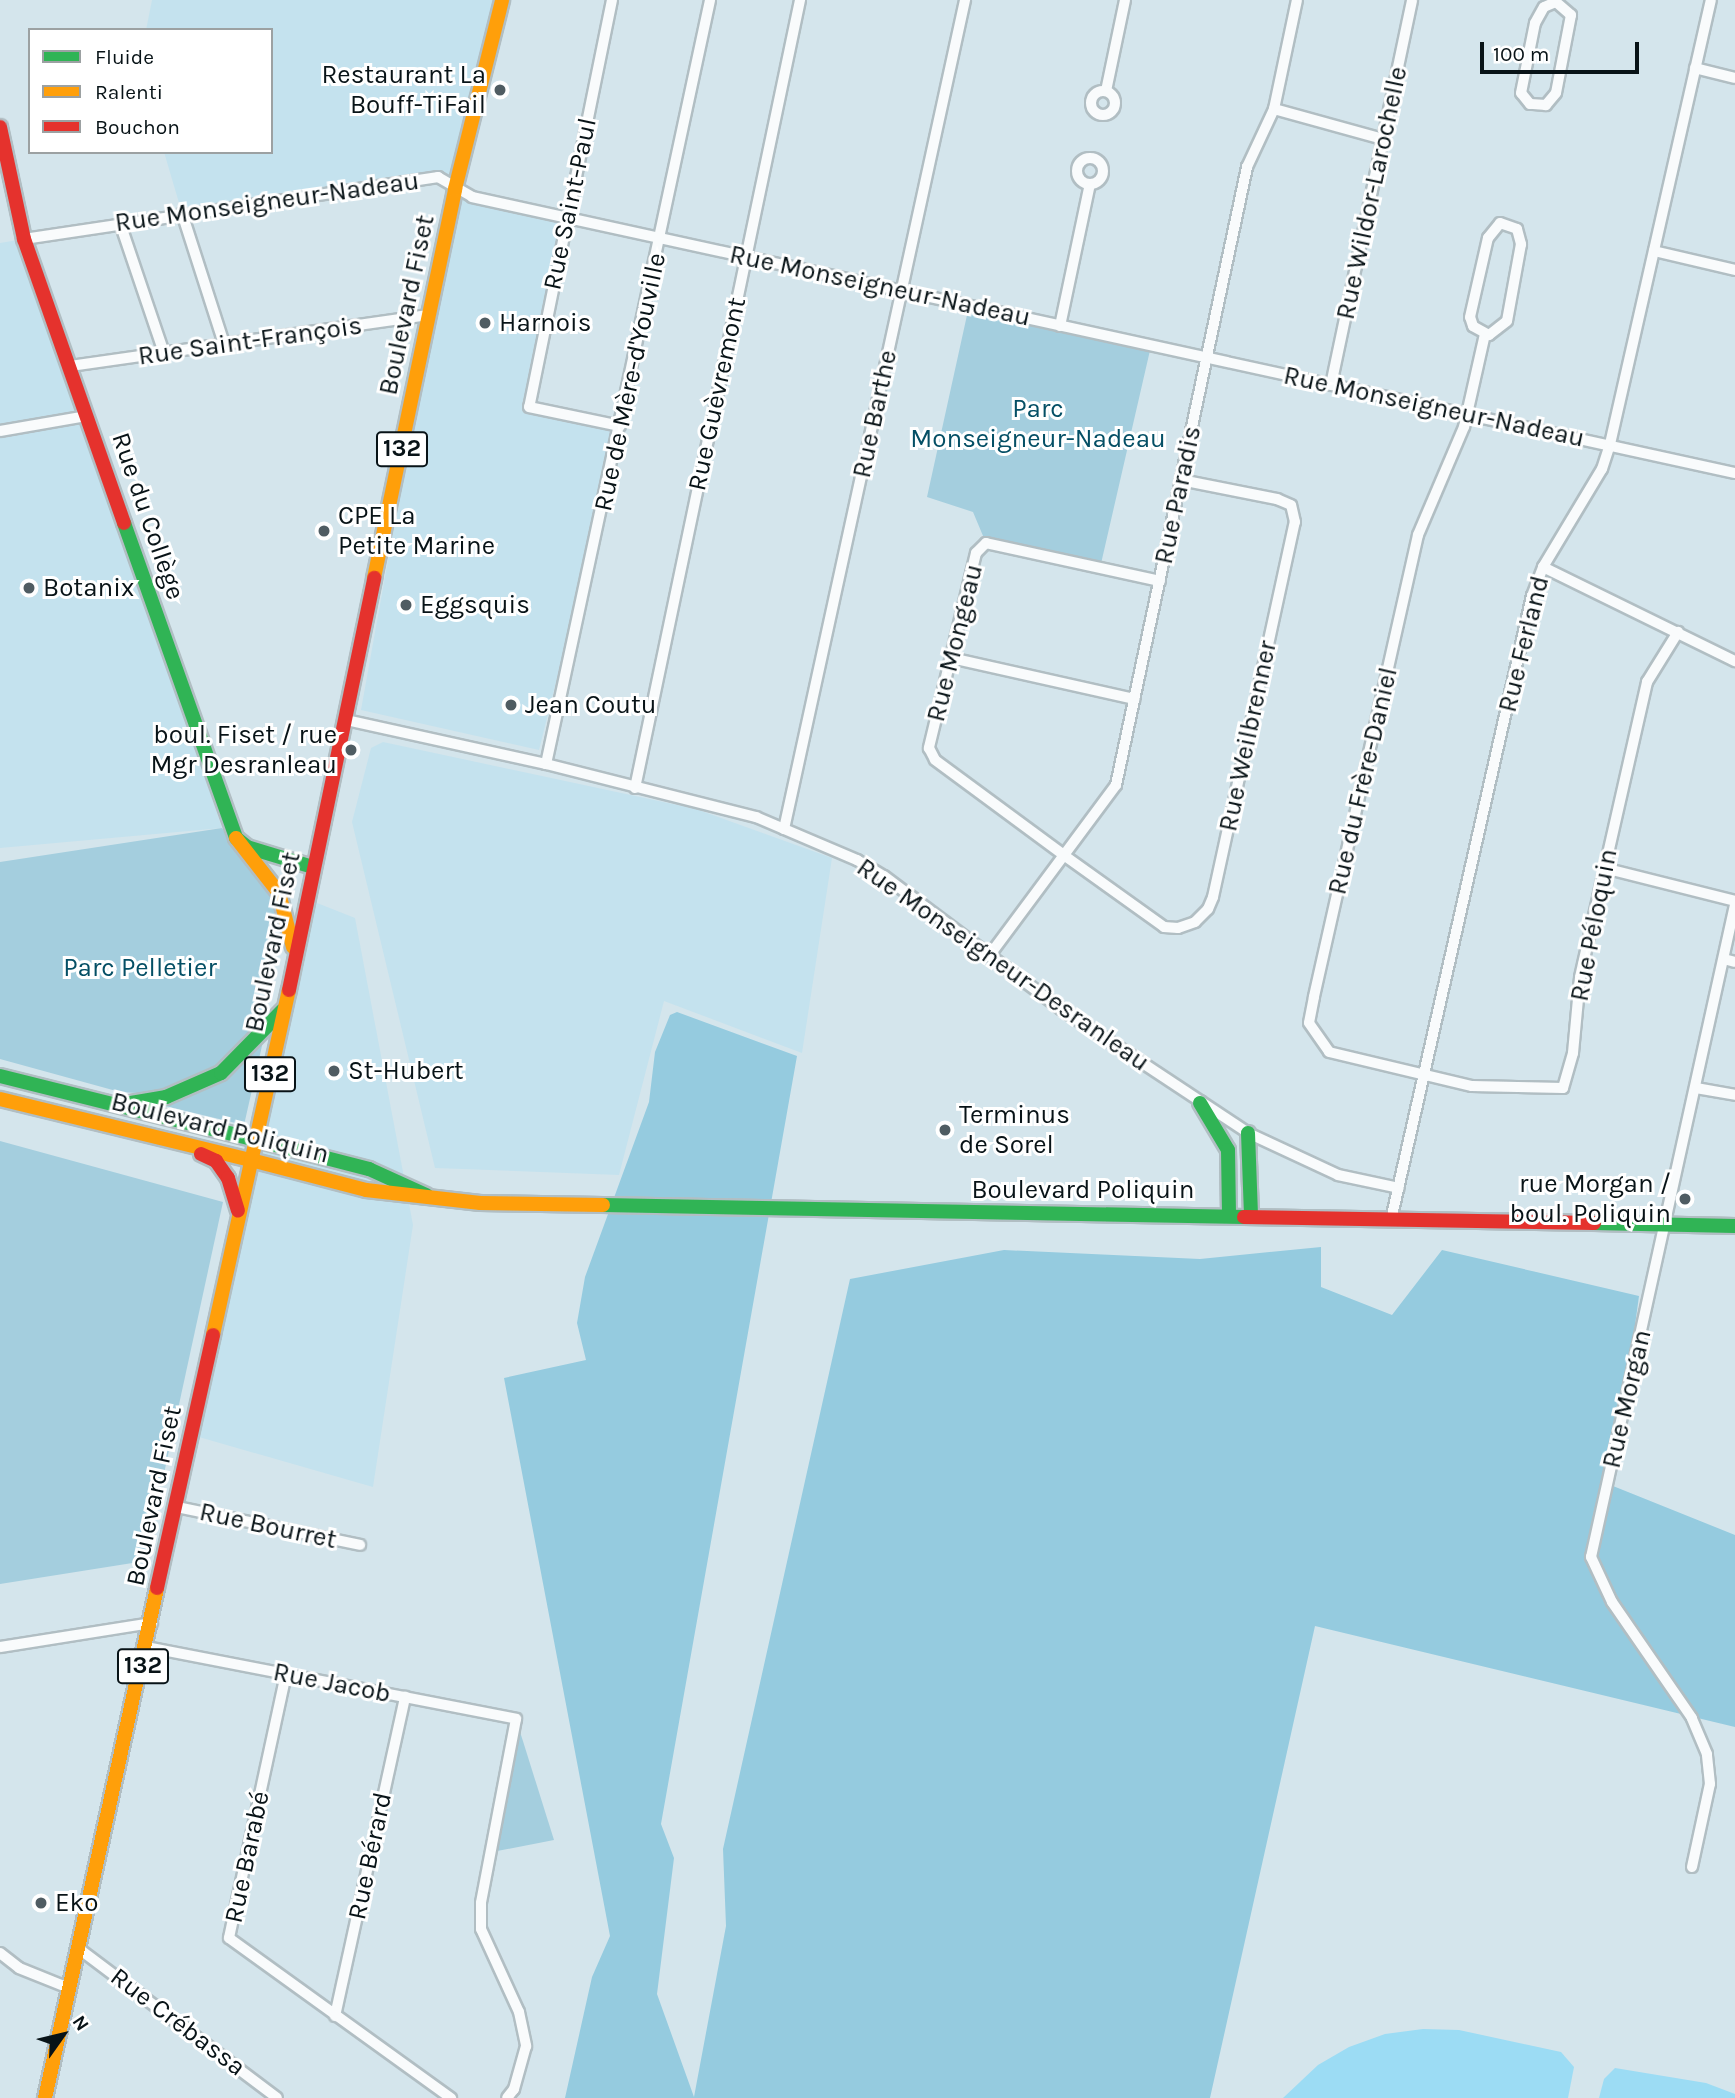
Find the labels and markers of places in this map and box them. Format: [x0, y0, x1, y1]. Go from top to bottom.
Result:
place label: Restaurant La Bouff-TiFail [321, 59, 486, 120]
marker: Restaurant La Bouff-TiFail [492, 82, 508, 98]
place label: Harnois [499, 307, 591, 339]
marker: Harnois [477, 315, 493, 331]
place label: CPE La Petite Marine [338, 500, 495, 562]
marker: CPE La Petite Marine [316, 523, 332, 539]
place label: Botanix [43, 572, 134, 604]
marker: Botanix [21, 580, 37, 596]
place label: Eggsquis [420, 589, 530, 621]
marker: Eggsquis [398, 597, 414, 613]
place label: Jean Coutu [525, 689, 656, 721]
marker: Jean Coutu [503, 697, 519, 713]
place label: boul. Fiset / rue Mgr Desranleau [150, 719, 337, 780]
marker: boul. Fiset / rue Mgr Desranleau [343, 742, 359, 758]
place label: St-Hubert [348, 1055, 464, 1087]
marker: St-Hubert [326, 1063, 342, 1079]
place label: Terminus de Sorel [959, 1099, 1070, 1160]
marker: Terminus de Sorel [937, 1122, 953, 1138]
place label: rue Morgan / boul. Poliquin [1510, 1168, 1671, 1230]
marker: rue Morgan / boul. Poliquin [1677, 1191, 1693, 1207]
place label: Eko [55, 1887, 98, 1919]
marker: Eko [33, 1895, 49, 1911]

